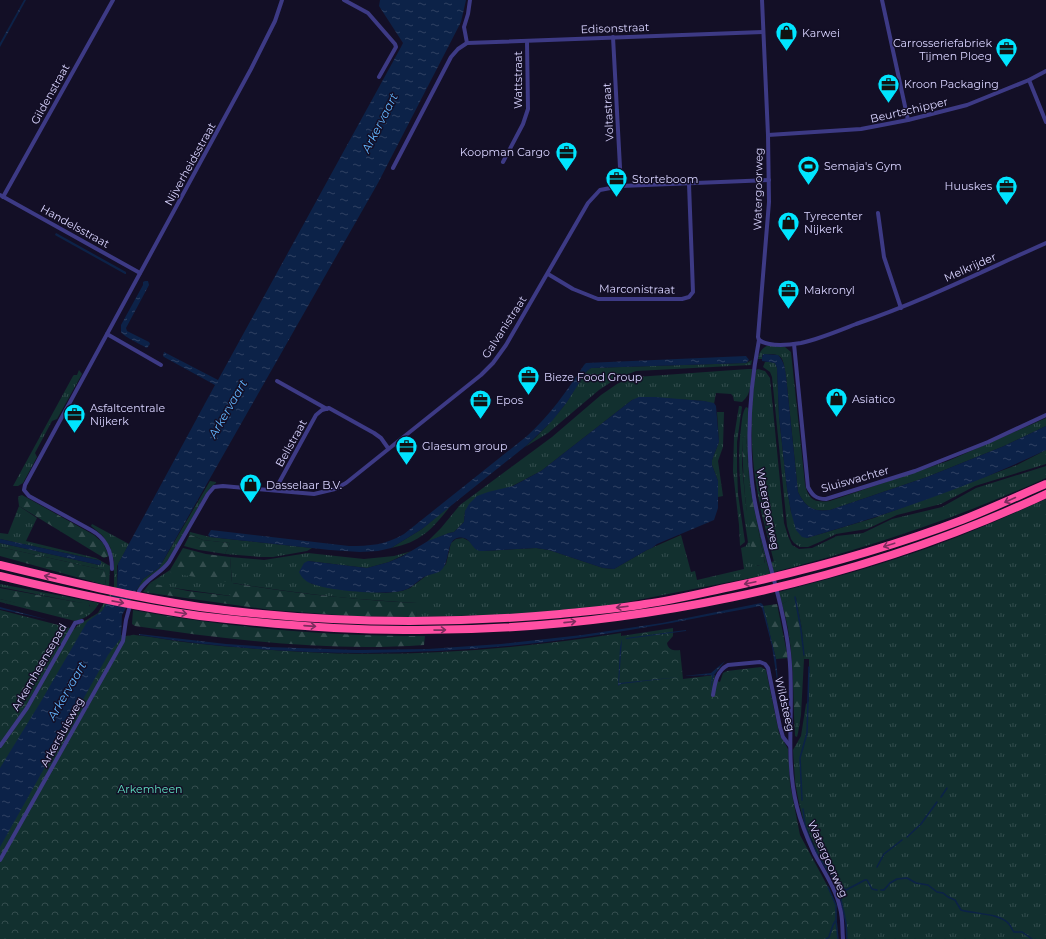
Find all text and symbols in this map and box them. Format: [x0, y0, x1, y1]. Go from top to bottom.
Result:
street label: Edisonstraat [580, 20, 650, 36]
shop icon: Karwei [773, 20, 799, 53]
place label: Karwei [802, 26, 840, 40]
place label: Carrosseriefabriek Tijmen Ploeg [893, 36, 992, 63]
office icon: Carrosseriefabriek Tijmen Ploeg [994, 36, 1020, 69]
street label: Wattstraat [511, 50, 525, 109]
street label: Gildenstraat [28, 61, 73, 127]
office icon: Kroon Packaging [876, 71, 902, 104]
place label: Kroon Packaging [904, 77, 999, 91]
street label: Voltastraat [599, 82, 617, 142]
water label: Arkervaart [358, 90, 401, 156]
street label: Beurtschipper [869, 94, 949, 126]
street label: Nijverheidsstraat [161, 120, 219, 208]
office icon: Koopman Cargo [553, 139, 579, 172]
place label: Koopman Cargo [460, 145, 550, 159]
street label: Watergoorweg [750, 147, 766, 231]
sports icon: Semaja's Gym [795, 153, 821, 186]
place label: Semaja's Gym [824, 159, 902, 173]
office icon: Storteboom [604, 166, 630, 199]
place label: Storteboom [632, 172, 698, 186]
office icon: Huuskes [994, 173, 1020, 206]
place label: Huuskes [945, 179, 993, 193]
street label: Handelsstraat [38, 201, 112, 251]
shop icon: Tyrecenter Nijkerk [775, 209, 801, 242]
place label: Tyrecenter Nijkerk [804, 209, 863, 236]
street label: Melkrijder [942, 249, 998, 285]
office icon: Makronyl [776, 277, 802, 310]
street label: Marconistraat [599, 281, 676, 297]
place label: Makronyl [804, 283, 855, 297]
street label: Galvanistraat [479, 293, 530, 361]
office icon: Bieze Food Group [516, 364, 542, 397]
place label: Bieze Food Group [544, 370, 642, 384]
water label: Arkervaart [204, 377, 250, 441]
shop icon: Asiatico [824, 386, 850, 419]
office icon: Epos [467, 387, 493, 420]
place label: Asiatico [852, 392, 895, 406]
place label: Epos [496, 393, 524, 407]
office icon: Asfaltcentrale Nijkerk [61, 401, 87, 434]
place label: Asfaltcentrale Nijkerk [90, 401, 165, 428]
street label: Bellstraat [272, 416, 310, 469]
office icon: Glaesum group [394, 433, 420, 466]
place label: Glaesum group [422, 439, 507, 453]
street label: Sluiswachter [819, 463, 891, 495]
street label: Watergoorweg [753, 467, 783, 551]
shop icon: Dasselaar B.V. [238, 472, 264, 505]
place label: Dasselaar B.V. [266, 478, 342, 492]
one-way arrow [1005, 496, 1017, 504]
one-way arrow [882, 542, 895, 549]
one-way arrow [44, 573, 57, 581]
one-way arrow [744, 579, 757, 587]
one-way arrow [111, 598, 124, 606]
one-way arrow [616, 603, 629, 611]
one-way arrow [174, 609, 187, 617]
one-way arrow [563, 618, 576, 625]
street label: Arkemheensepad [8, 621, 70, 713]
one-way arrow [303, 623, 316, 630]
one-way arrow [433, 626, 446, 633]
water label: Arkervaart [43, 659, 89, 723]
street label: Wildsteeg [772, 675, 798, 733]
street label: Arkersluisweg [37, 695, 87, 769]
park label: Arkemheen [117, 782, 183, 796]
street label: Watergoorweg [805, 818, 851, 900]

